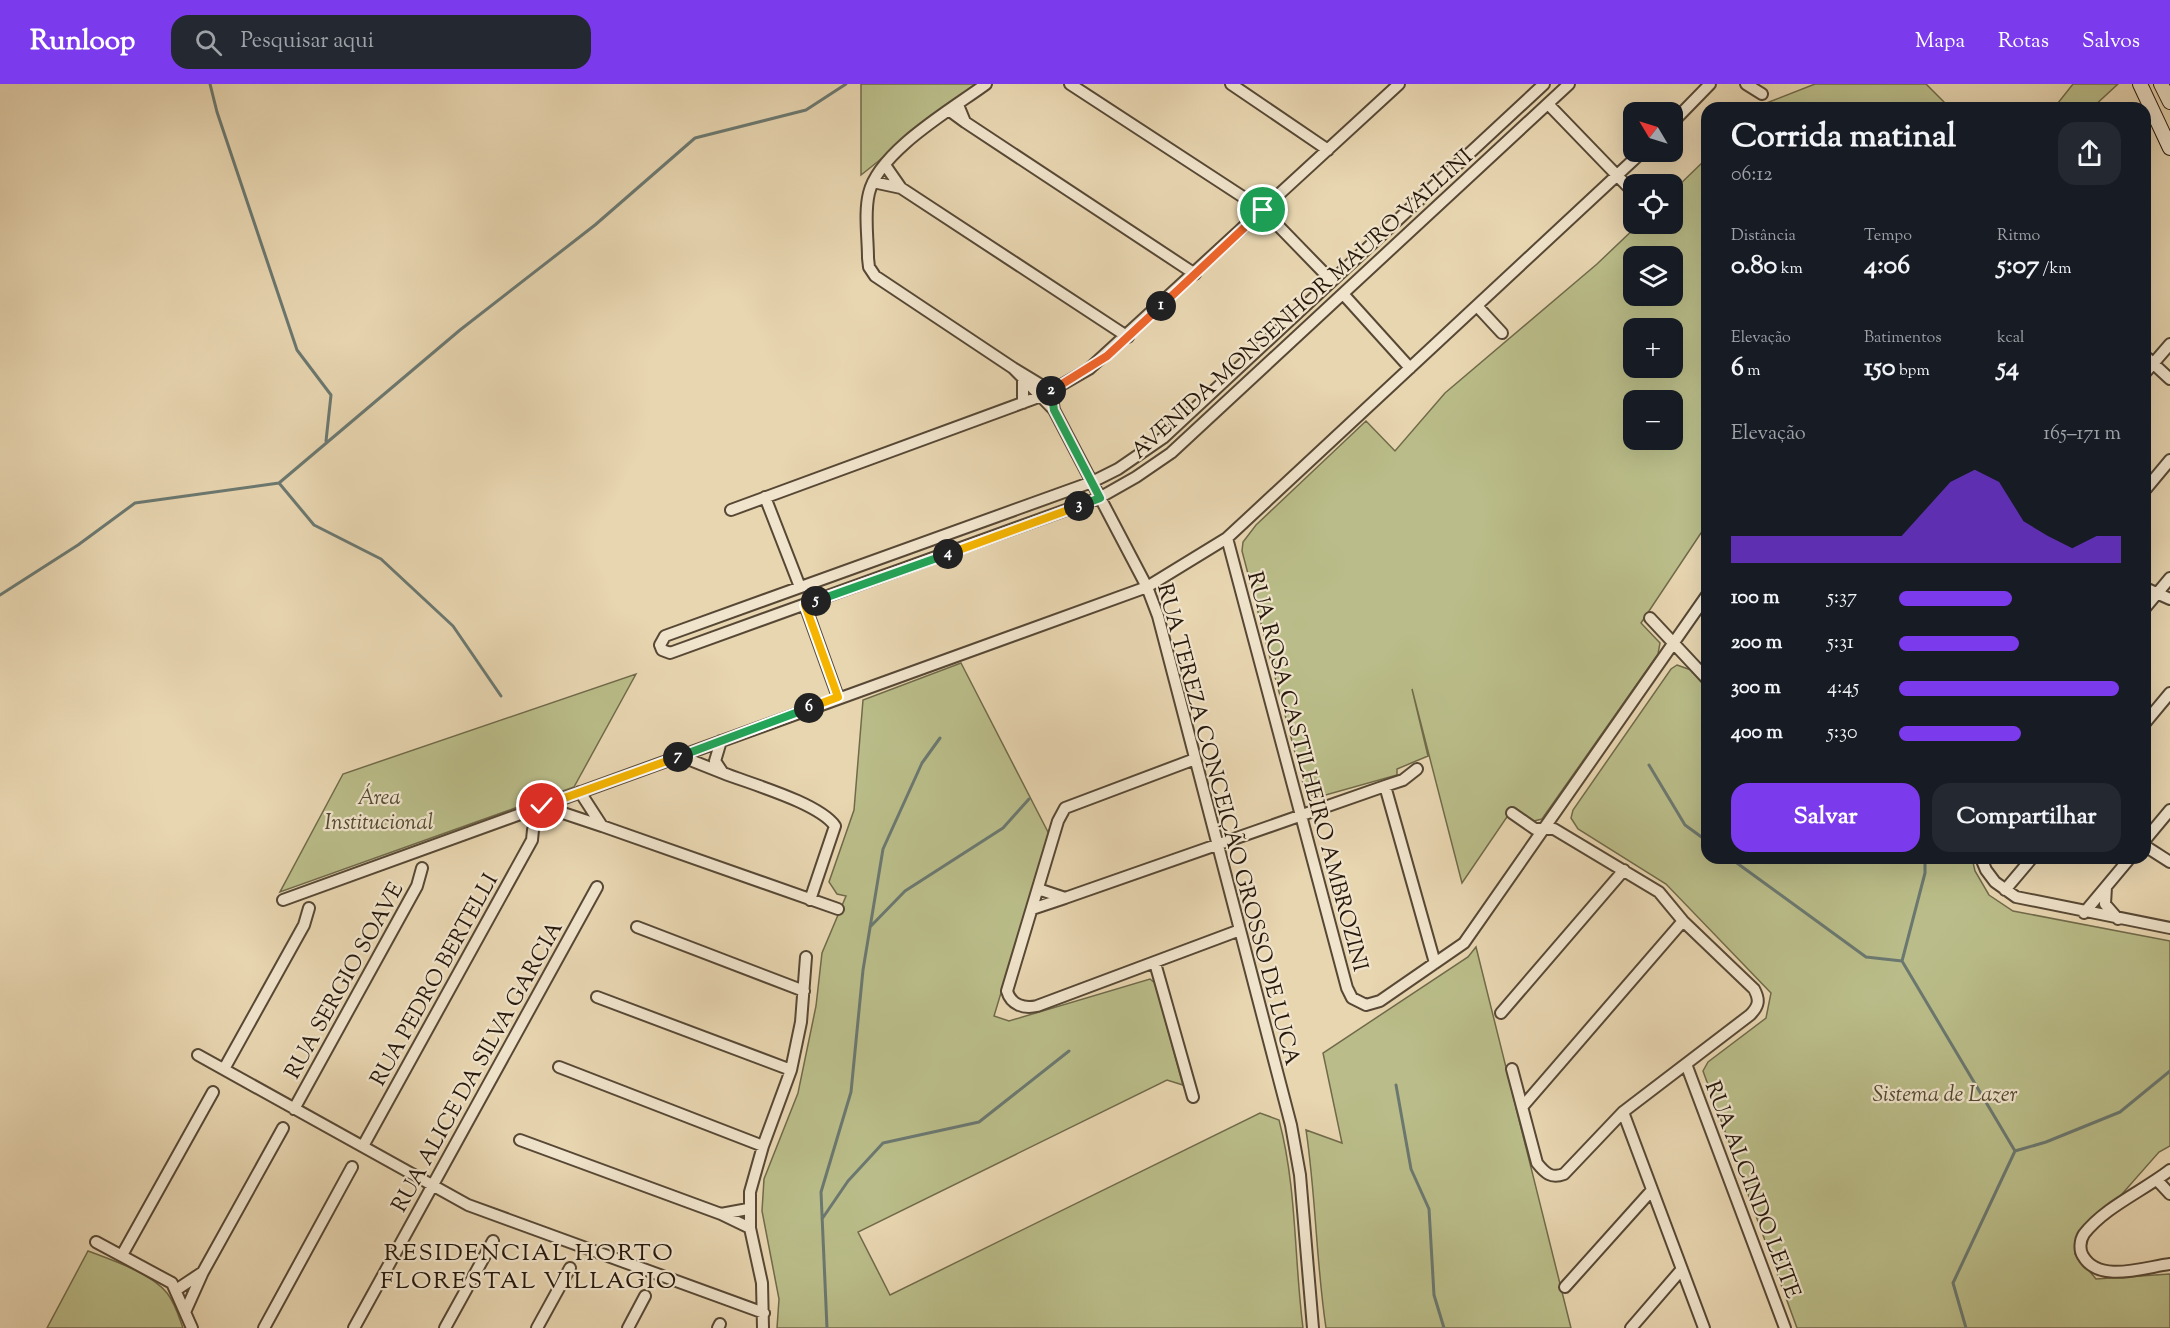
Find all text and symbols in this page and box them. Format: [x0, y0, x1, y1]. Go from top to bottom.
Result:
search box [171, 15, 591, 69]
text: Runloop [30, 22, 135, 62]
icon: search [192, 26, 225, 59]
text: Pesquisar aqui [240, 26, 374, 58]
text: Mapa [1915, 27, 1965, 57]
text: Rotas [1998, 27, 2049, 57]
text: Salvos [2082, 27, 2140, 57]
north arrow [1623, 102, 1683, 162]
map controls [1623, 102, 1683, 450]
text: Corrida matinal [1731, 114, 1956, 162]
button: share [2058, 122, 2121, 185]
street label: AVENIDA MONSENHOR MAURO VALLINI [1125, 143, 1481, 468]
text: 06:12 [1731, 161, 1773, 190]
button: locate [1623, 174, 1683, 234]
pin [1237, 184, 1288, 235]
icon: arrive [1246, 193, 1279, 226]
text: Distância [1731, 225, 1796, 248]
text: Tempo [1864, 225, 1912, 248]
text: Ritmo [1997, 225, 2040, 248]
button: layers [1623, 246, 1683, 306]
text: 0.80 [1731, 248, 1777, 285]
text: 4:06 [1864, 248, 1910, 285]
text: 5:07 [1997, 248, 2039, 285]
text: km [1777, 258, 1803, 281]
text: /km [2039, 258, 2072, 281]
pin: 1 [1146, 291, 1176, 321]
text: 1 [1158, 294, 1164, 317]
button: + [1623, 318, 1683, 378]
text: Elevação [1731, 327, 1791, 350]
text: Batimentos [1864, 327, 1942, 350]
text: kcal [1997, 327, 2025, 350]
text: 6 [1731, 350, 1744, 387]
text: 150 [1864, 350, 1896, 387]
text: 54 [1997, 350, 2019, 387]
text: m [1744, 360, 1761, 383]
text: bpm [1896, 360, 1930, 383]
pin: 2 [1036, 376, 1066, 406]
text: 2 [1047, 379, 1055, 402]
button: − [1623, 390, 1683, 450]
text: Elevação [1731, 420, 1806, 449]
text: 165–171 m [2043, 420, 2121, 449]
pin: 3 [1064, 491, 1094, 521]
text: 3 [1076, 494, 1082, 517]
pin: 4 [933, 539, 963, 569]
text: 4 [944, 542, 952, 565]
street label: RUA ROSA CASTILHEIRO AMBROZINI [1237, 568, 1375, 975]
street label: RUA TEREZA CONCEIÇÃO GROSSO DE LUCA [1147, 580, 1308, 1069]
text: 100 m [1731, 584, 1780, 613]
text: 5:37 [1827, 584, 1857, 613]
pin: 5 [801, 586, 831, 616]
text: 5 [813, 589, 819, 612]
text: 200 m [1731, 629, 1782, 658]
text: 5:31 [1827, 629, 1854, 658]
text: 300 m [1731, 674, 1781, 703]
text: 4:45 [1827, 674, 1859, 703]
pin: 6 [794, 693, 824, 723]
text: 6 [805, 696, 813, 719]
text: 400 m [1731, 719, 1783, 748]
text: 5:30 [1827, 719, 1858, 748]
pin: 7 [663, 742, 693, 772]
text: 7 [674, 745, 682, 768]
pin [516, 780, 567, 831]
park label: Área Institucional [325, 783, 434, 840]
button: Salvar [1731, 783, 1920, 852]
button: Compartilhar [1932, 783, 2121, 852]
icon: check [525, 789, 558, 822]
street label: RUA PEDRO BERTELLI [364, 868, 508, 1093]
street label: RUA SERGIO SOAVE [278, 877, 413, 1086]
street label: RUA ALICE DA SILVA GARCIA [385, 916, 572, 1219]
street label: RUA ALCINDO LEITE [1695, 1077, 1807, 1304]
park label: Sistema de Lazer [1873, 1080, 2018, 1112]
district label: RESIDENCIAL HORTO FLORESTAL VILLAGIO [380, 1237, 678, 1299]

